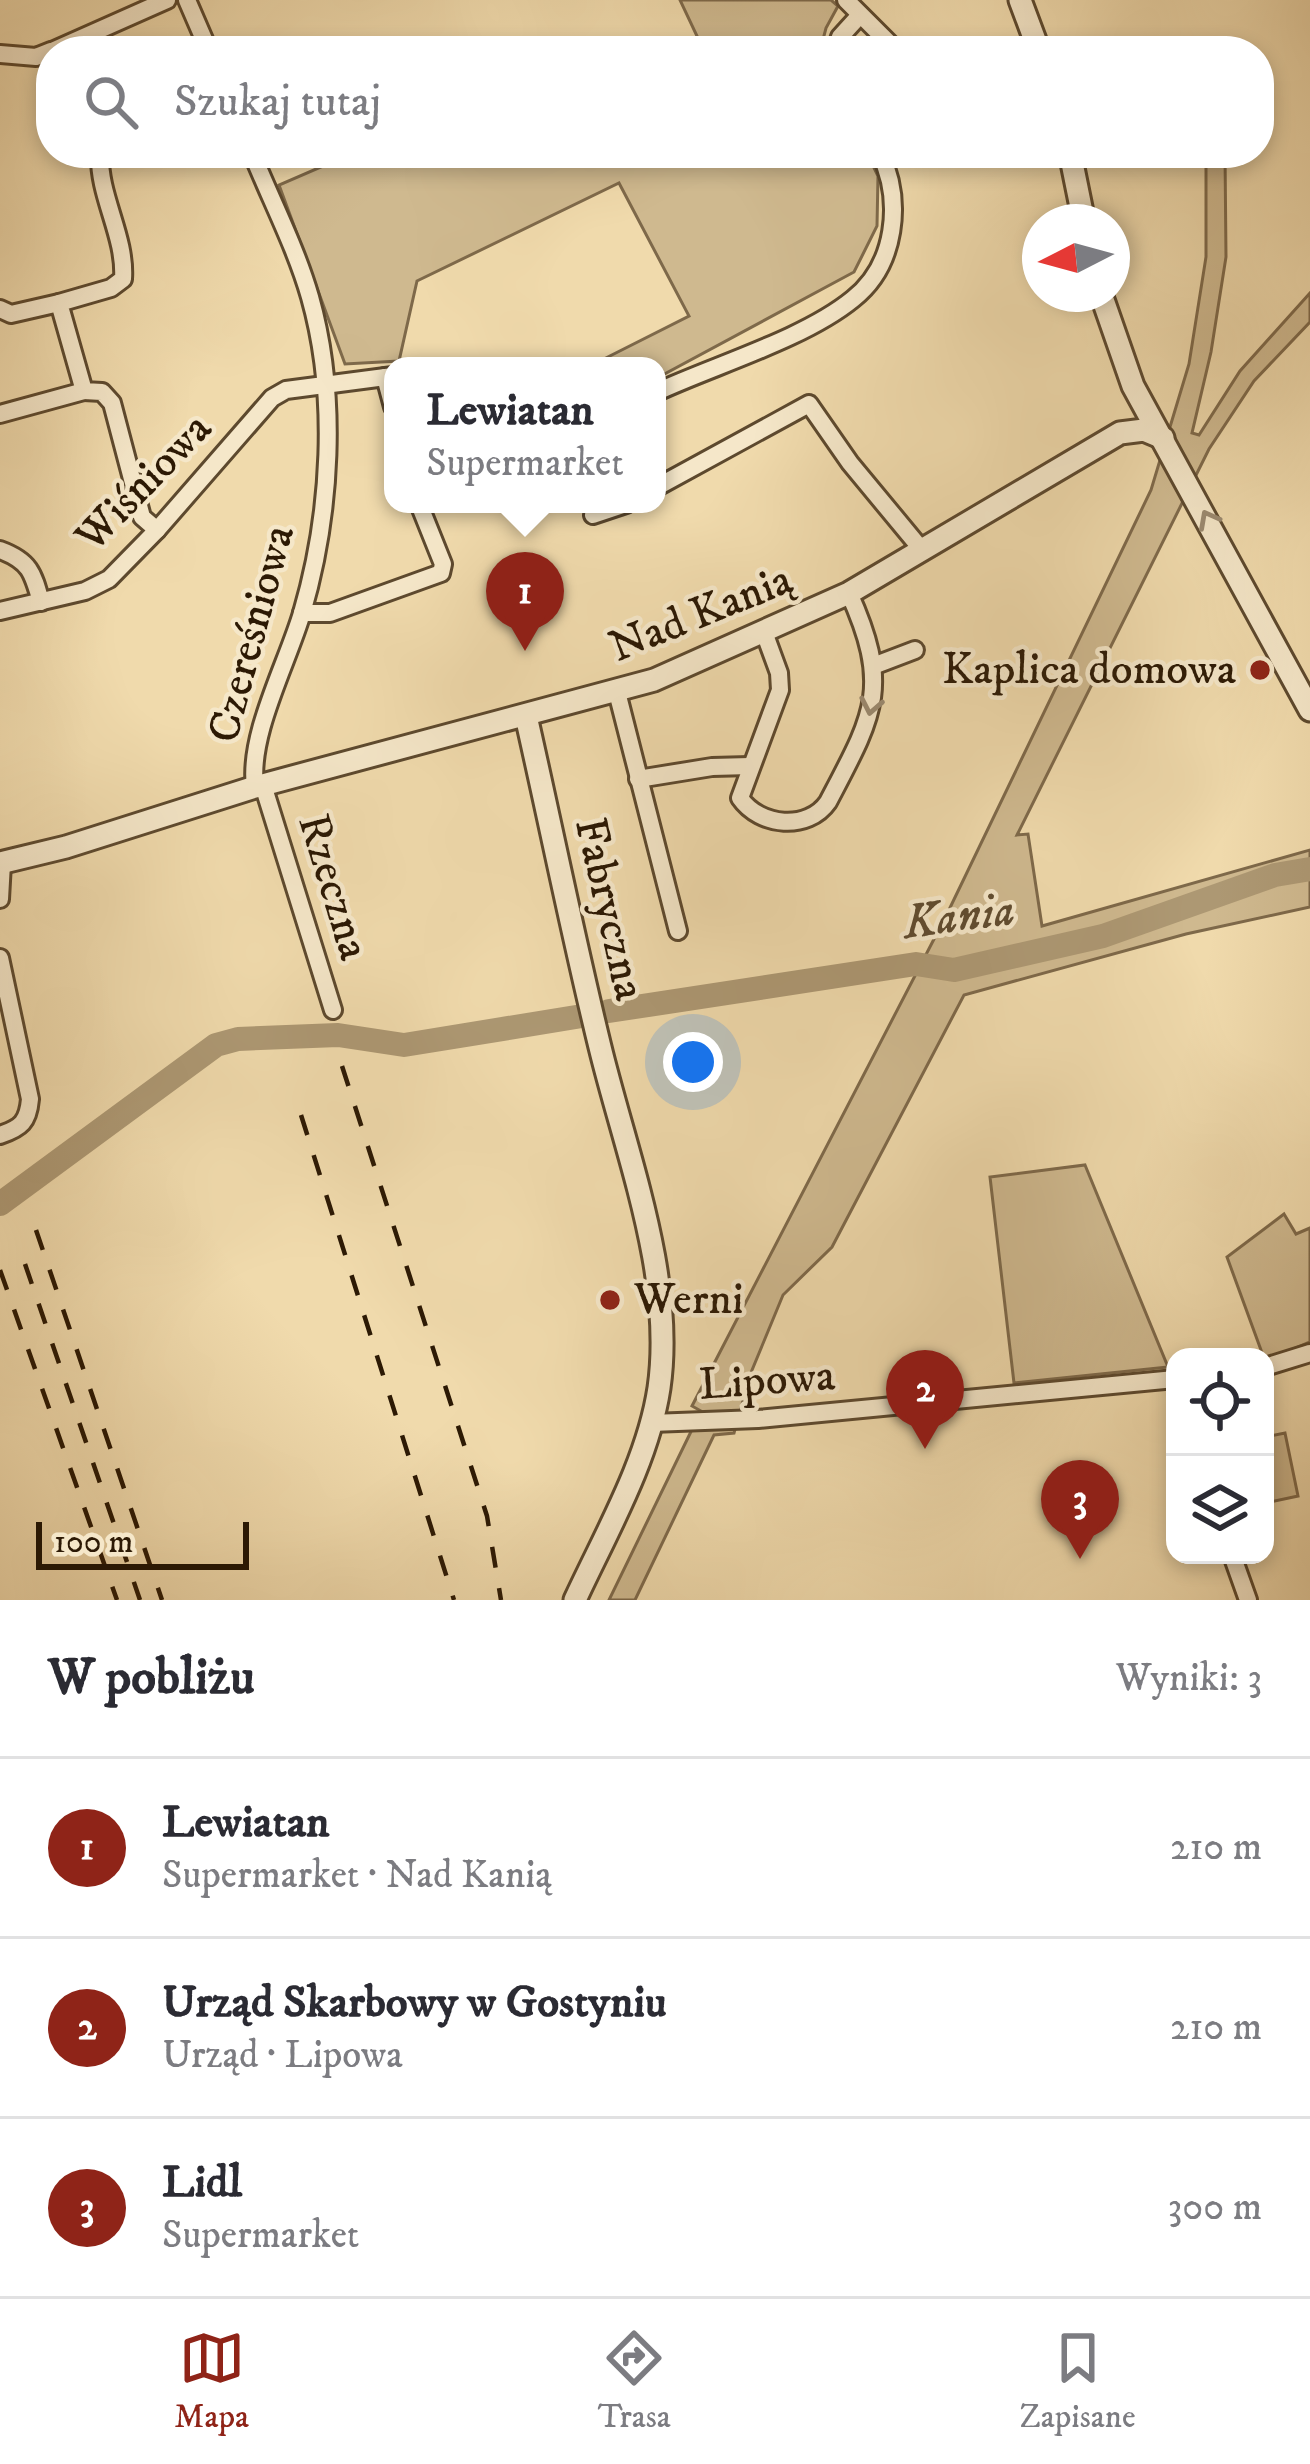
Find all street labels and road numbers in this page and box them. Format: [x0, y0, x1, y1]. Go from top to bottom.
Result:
street label: Wiśniowa [63, 401, 224, 565]
street label: Czereśniowa [196, 519, 308, 749]
street label: Nad Kanią [601, 551, 802, 676]
street label: Rzeczna [284, 807, 382, 967]
street label: Fabryczna [561, 812, 657, 1006]
street label: Lipowa [697, 1348, 837, 1414]

